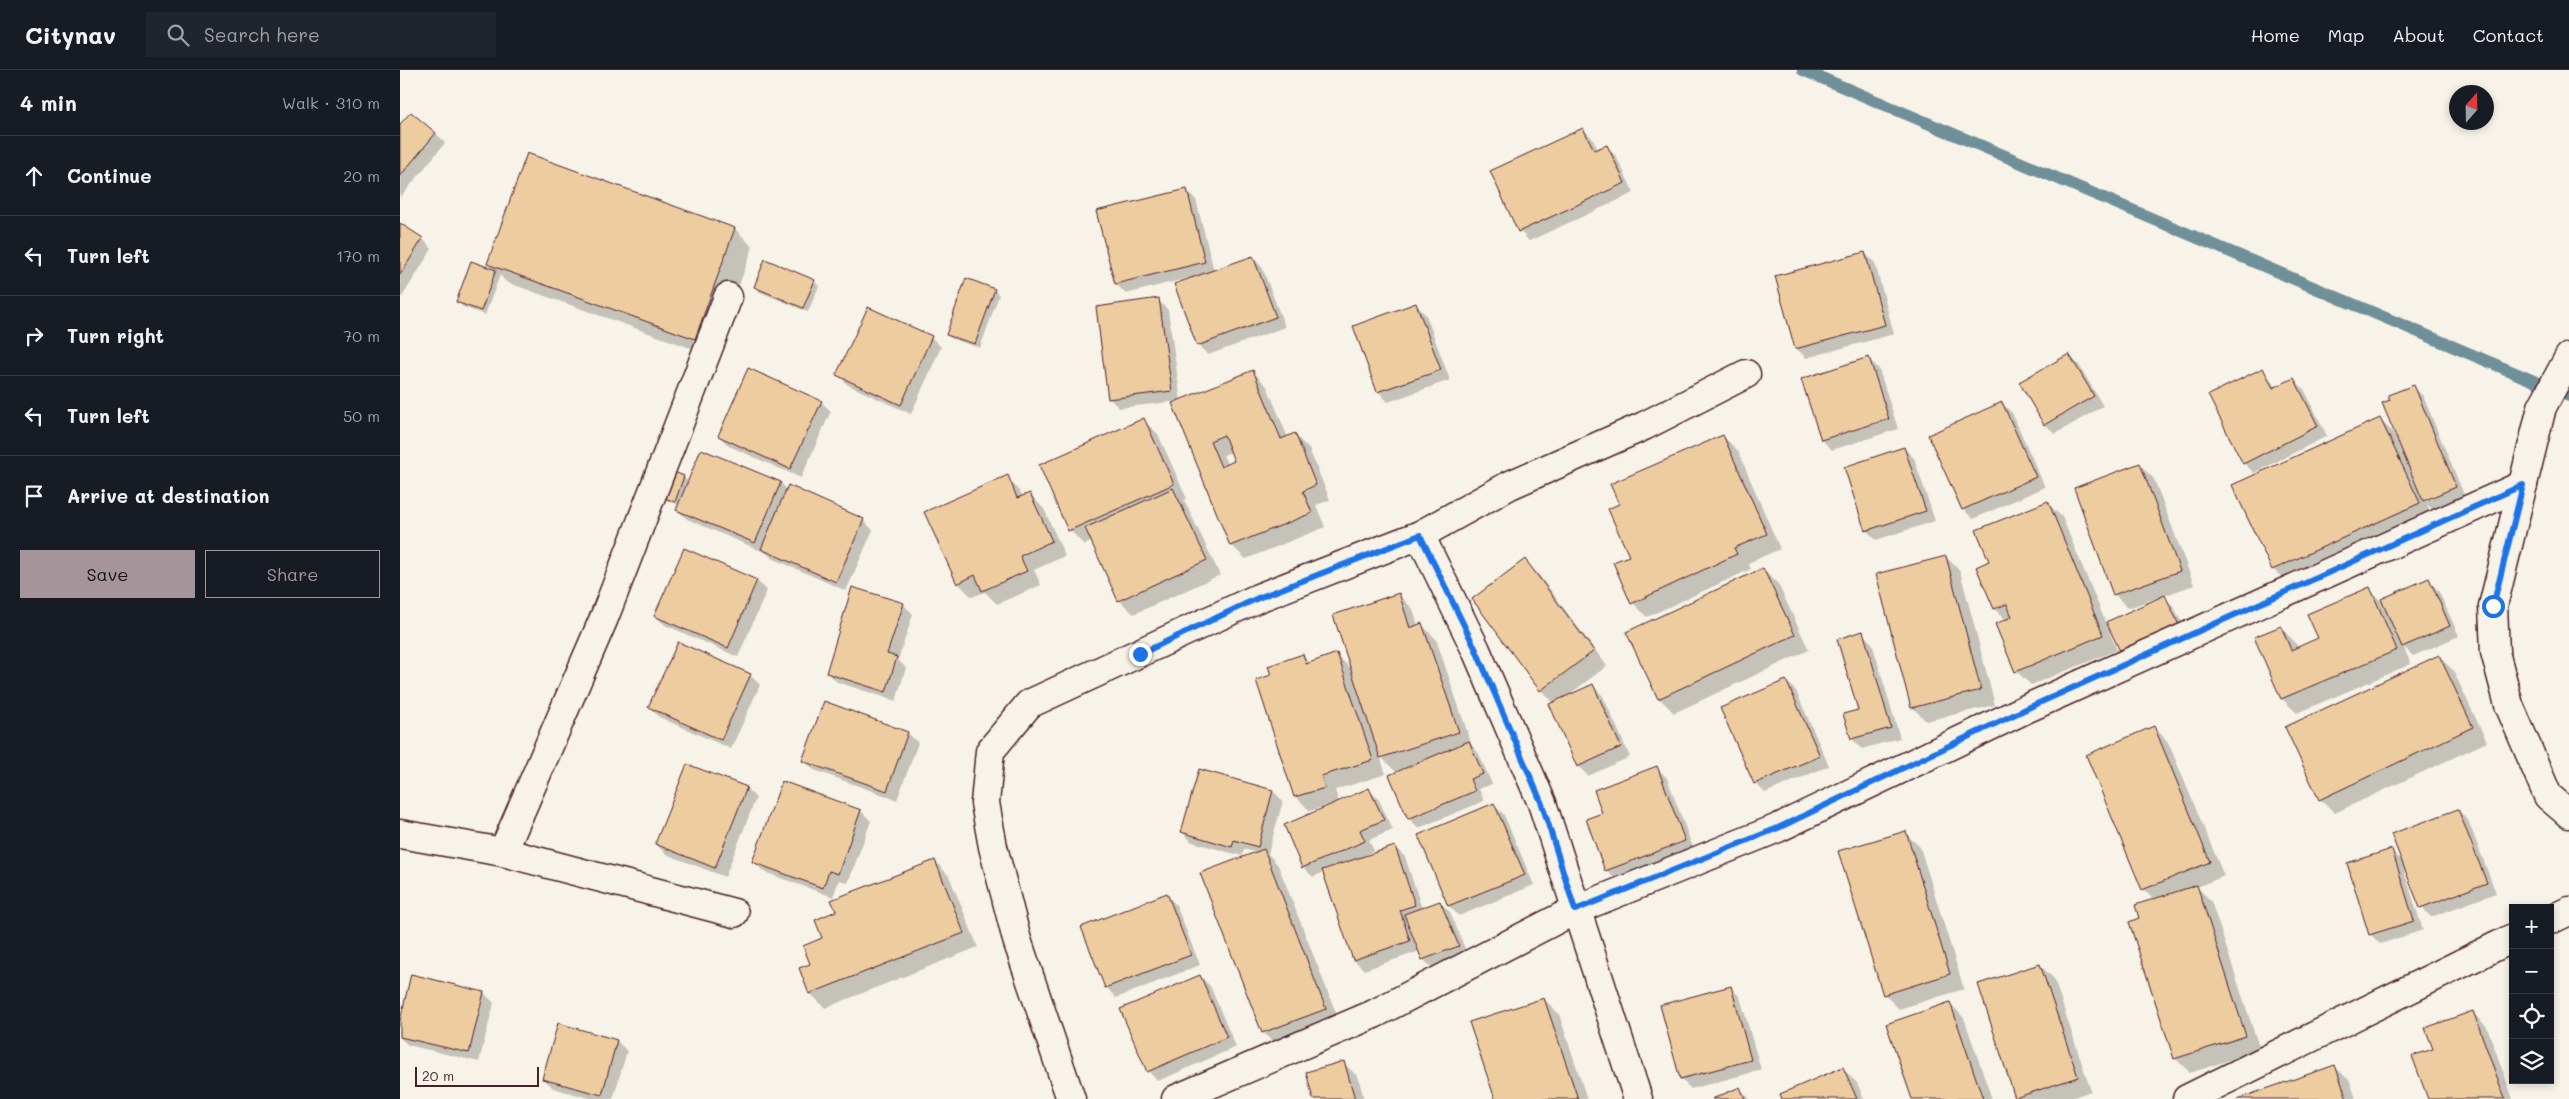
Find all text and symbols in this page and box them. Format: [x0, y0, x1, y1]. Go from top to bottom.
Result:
search box [146, 12, 496, 57]
text: Citynav [25, 19, 116, 50]
icon: search [164, 21, 192, 49]
text: Search here [204, 22, 320, 47]
text: Home [2251, 23, 2300, 47]
text: Map [2328, 23, 2364, 47]
text: About [2392, 23, 2445, 47]
text: Contact [2473, 23, 2544, 47]
north arrow [2449, 85, 2494, 130]
text: 4 min [20, 89, 77, 116]
text: Walk · 310 m [282, 92, 380, 113]
icon: ahead [20, 162, 48, 190]
text: Continue [67, 163, 152, 188]
text: 20 m [343, 165, 380, 186]
icon: left [20, 242, 48, 270]
text: Turn left [67, 243, 150, 268]
text: 170 m [336, 245, 380, 266]
icon: right [20, 322, 48, 350]
text: Turn right [67, 323, 164, 348]
text: 70 m [343, 325, 380, 346]
icon: left [20, 402, 48, 430]
text: Turn left [67, 403, 150, 428]
text: 50 m [343, 405, 380, 426]
icon: arrive [20, 482, 48, 510]
text: Arrive at destination [67, 483, 270, 508]
button: Save [20, 550, 195, 598]
button: Share [205, 550, 380, 598]
route start [2482, 595, 2505, 618]
route end [1129, 643, 1152, 666]
map controls [2509, 904, 2554, 1084]
button: + [2509, 904, 2554, 949]
button: − [2509, 949, 2554, 994]
button: locate [2509, 994, 2554, 1039]
button: layers [2509, 1039, 2554, 1084]
scale bar [415, 1064, 539, 1087]
text: 20 m [422, 1066, 454, 1085]

